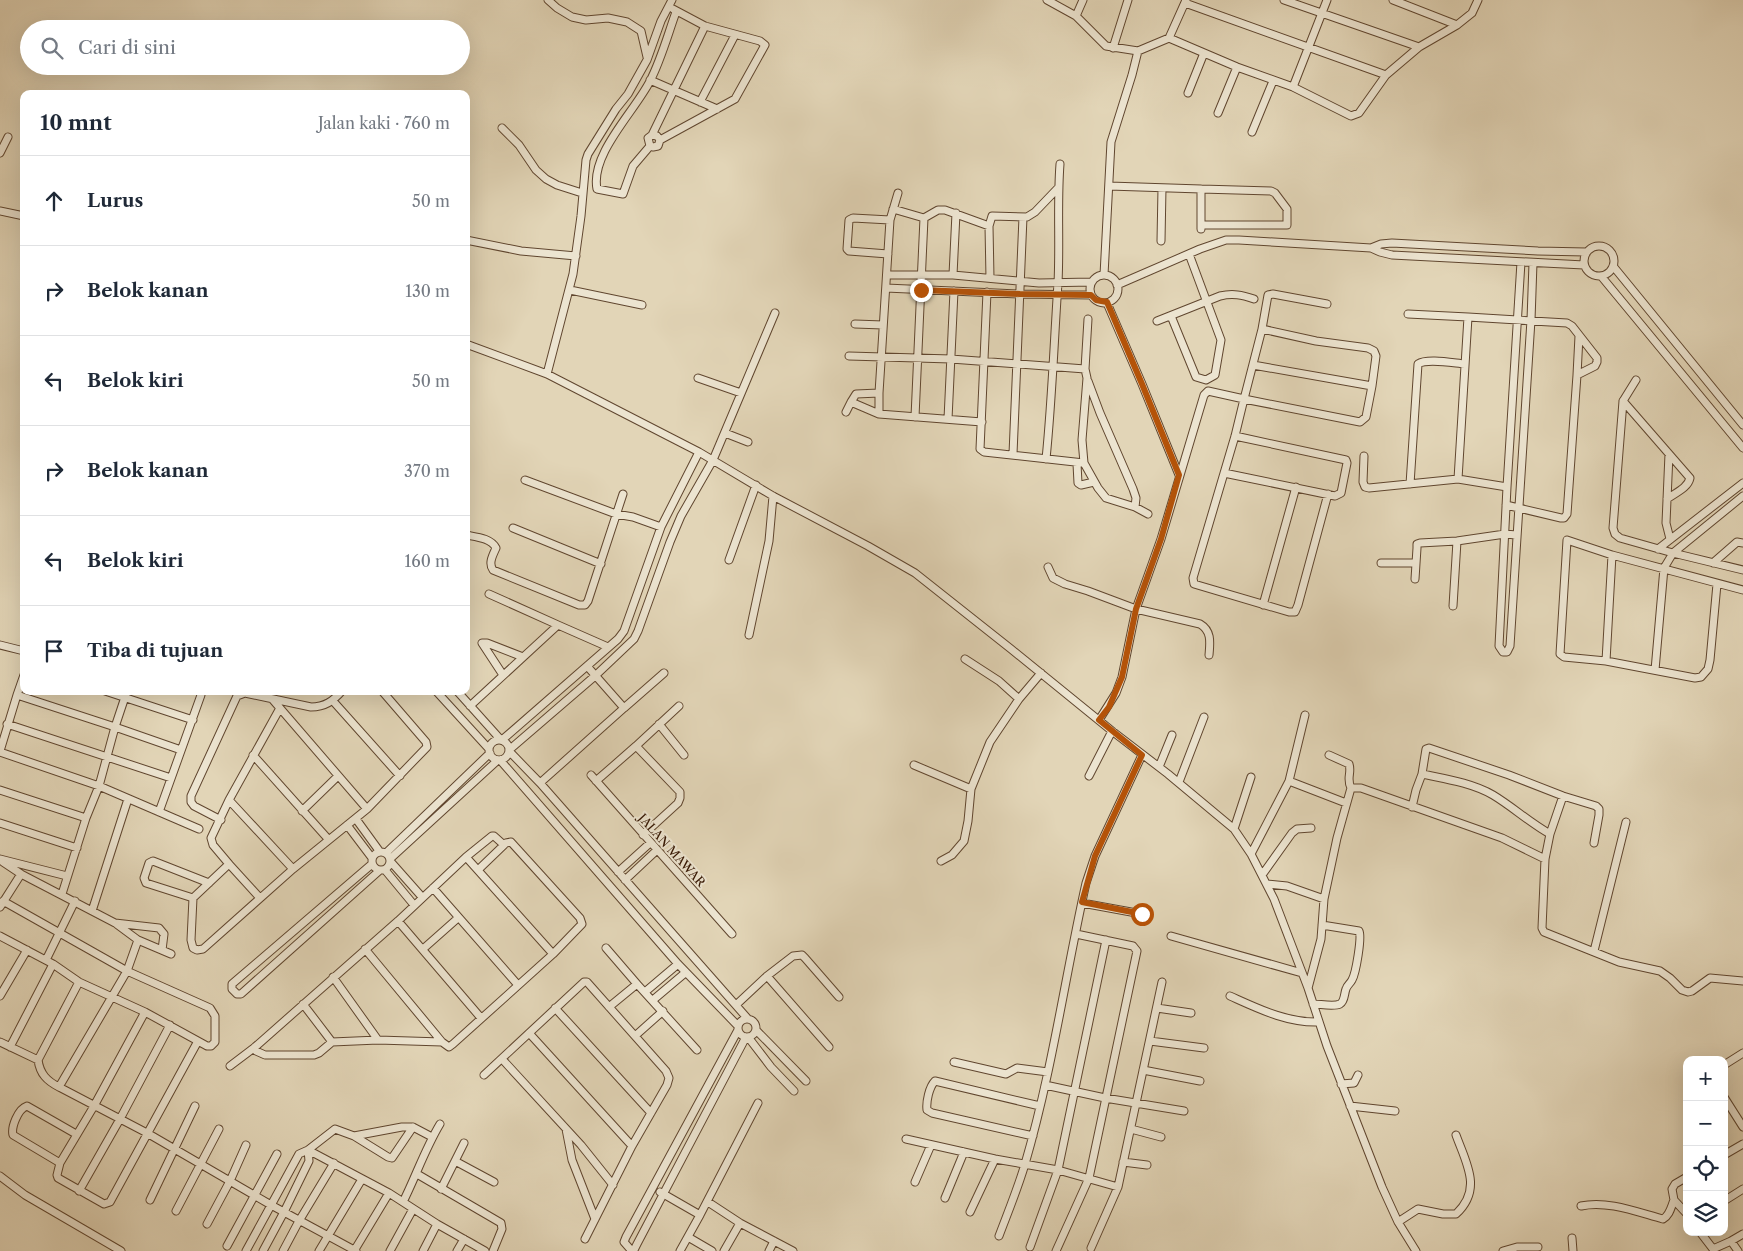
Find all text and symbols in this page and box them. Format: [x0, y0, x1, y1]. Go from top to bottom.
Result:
search box [20, 20, 470, 75]
icon: search [38, 34, 66, 62]
text: Cari di sini [78, 36, 176, 59]
text: 10 mnt [40, 110, 112, 135]
text: Jalan kaki · 760 m [318, 113, 450, 133]
icon: ahead [40, 187, 68, 215]
text: Lurus [87, 189, 143, 212]
text: 50 m [412, 191, 450, 211]
icon: right [40, 277, 68, 305]
text: Belok kanan [87, 279, 209, 302]
route end [910, 279, 933, 302]
text: 130 m [405, 281, 450, 301]
icon: left [40, 367, 68, 395]
text: Belok kiri [87, 369, 184, 392]
text: 50 m [412, 371, 450, 391]
icon: right [40, 457, 68, 485]
text: Belok kanan [87, 459, 209, 482]
text: 370 m [404, 461, 450, 481]
icon: left [40, 547, 68, 575]
text: Belok kiri [87, 549, 184, 572]
text: 160 m [405, 551, 450, 571]
icon: arrive [40, 637, 68, 665]
text: Tiba di tujuan [87, 639, 223, 662]
street label: JALAN MAWAR [634, 809, 710, 890]
route start [1131, 903, 1154, 926]
map controls [1683, 1056, 1728, 1236]
button: + [1683, 1056, 1728, 1101]
button: − [1683, 1101, 1728, 1146]
button: locate [1683, 1146, 1728, 1191]
button: layers [1683, 1191, 1728, 1236]

